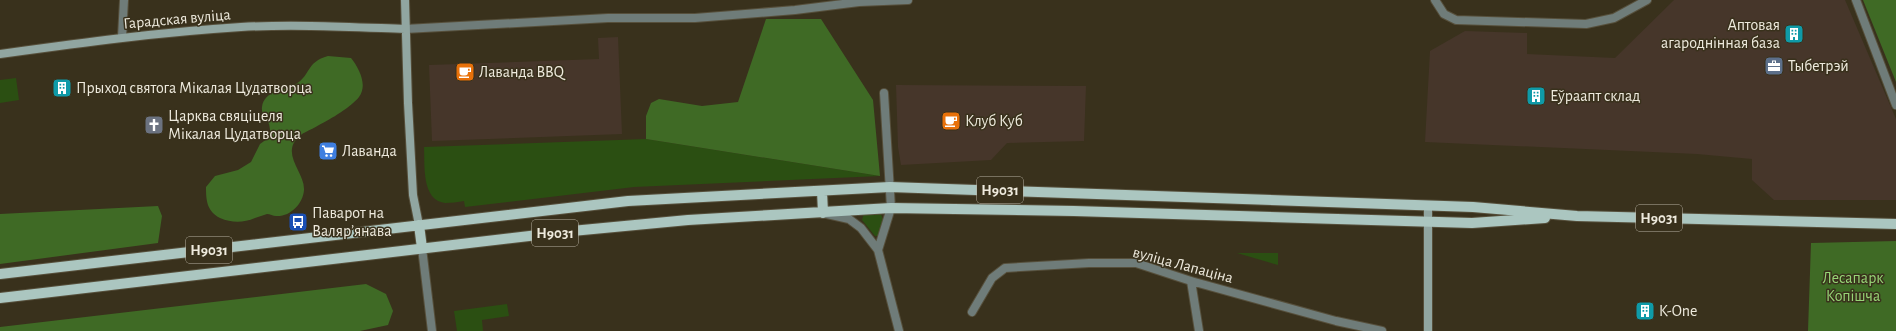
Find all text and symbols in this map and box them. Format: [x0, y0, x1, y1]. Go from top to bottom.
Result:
street label: Гарадская вуліца [123, 6, 231, 33]
place label: Аптовая агароднінная база [1661, 17, 1780, 51]
building icon: Аптовая агароднінная база [1783, 23, 1805, 45]
office icon: Тыбетрэй [1763, 55, 1785, 77]
place label: Тыбетрэй [1788, 58, 1849, 74]
cafe icon: Лаванда BBQ [454, 61, 476, 83]
place label: Лаванда BBQ [479, 64, 566, 81]
building icon: Прыход святога Мікалая Цудатворца [51, 77, 73, 99]
place label: Прыход святога Мікалая Цудатворца [76, 80, 312, 97]
building icon: Еўраапт склад [1525, 85, 1547, 107]
place label: Еўраапт склад [1550, 88, 1640, 105]
place label: Царква свяціцеля Мікалая Цудатворца [168, 108, 301, 143]
cafe icon: Клуб Куб [940, 110, 962, 132]
place label: Клуб Куб [965, 113, 1023, 130]
church icon: Царква свяціцеля Мікалая Цудатворца [143, 114, 165, 136]
supermarket icon: Лаванда [317, 140, 339, 162]
place label: Лаванда [342, 143, 397, 159]
road number: Н9031 [977, 177, 1023, 203]
place label: Паварот на Валярʼянава [312, 205, 392, 239]
road number: Н9031 [1636, 205, 1682, 231]
bus stop icon: Паварот на Валярʼянава [287, 211, 309, 233]
road number: Н9031 [532, 220, 578, 246]
road number: Н9031 [186, 237, 232, 263]
street label: вуліца Лапаціна [1131, 244, 1235, 287]
park label: Лесапарк Копішча [1823, 270, 1884, 304]
building icon: K-One [1634, 300, 1656, 322]
place label: K-One [1659, 303, 1698, 319]

